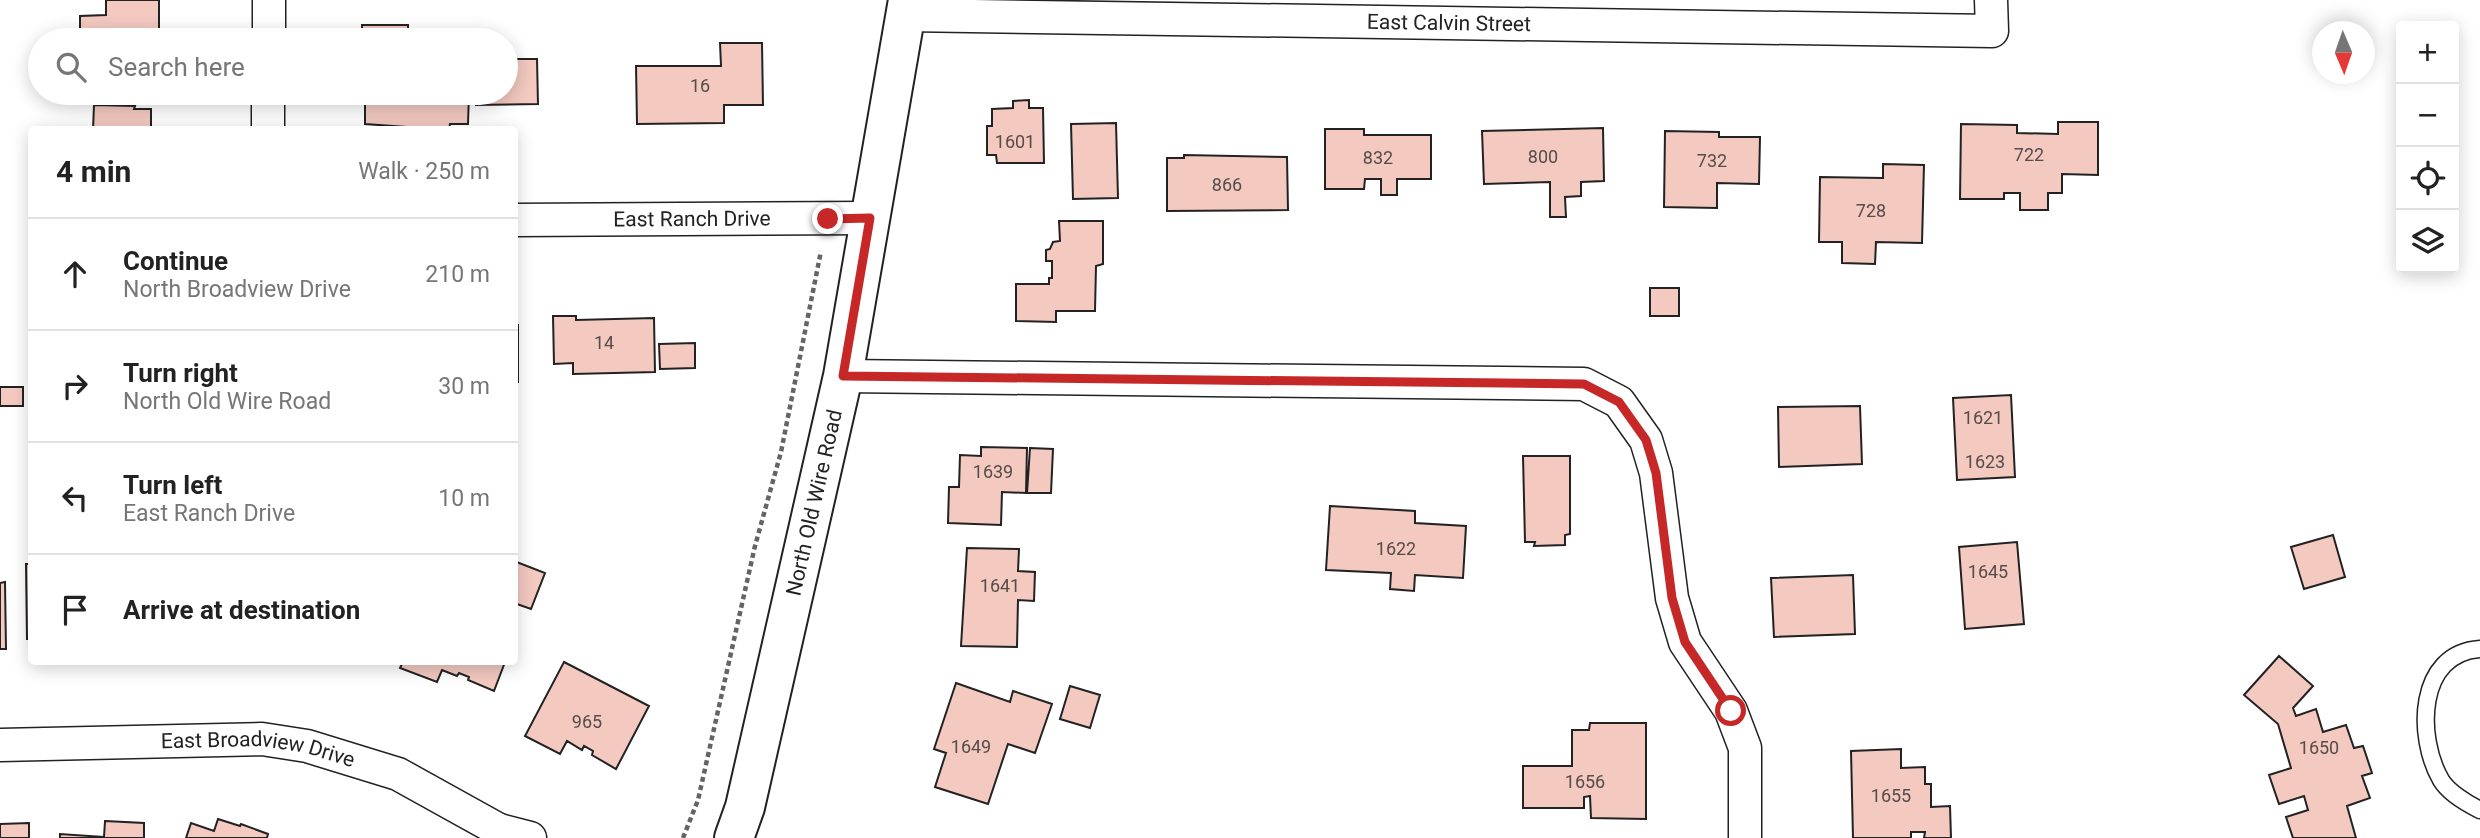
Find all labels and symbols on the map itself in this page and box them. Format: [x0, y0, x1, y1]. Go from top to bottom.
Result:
street label: East Calvin Street [1367, 10, 1531, 36]
north arrow [2312, 21, 2375, 84]
house number: 16 [690, 75, 710, 96]
house number: 1601 [995, 131, 1035, 152]
house number: 722 [2014, 144, 2044, 165]
house number: 800 [1528, 146, 1558, 167]
house number: 832 [1363, 147, 1393, 168]
house number: 732 [1697, 150, 1727, 171]
house number: 866 [1212, 174, 1242, 195]
house number: 728 [1856, 200, 1886, 221]
route end [812, 203, 843, 234]
street label: East Ranch Drive [613, 207, 771, 231]
house number: 14 [594, 332, 614, 353]
street label: North Old Wire Road [781, 407, 847, 598]
house number: 1621 [1963, 407, 2003, 428]
house number: 1623 [1965, 451, 2005, 472]
house number: 1639 [973, 461, 1013, 482]
house number: 1622 [1376, 538, 1416, 559]
house number: 1645 [1968, 561, 2008, 582]
house number: 1641 [980, 575, 1020, 596]
route start [1715, 695, 1746, 726]
house number: 965 [572, 711, 602, 732]
street label: East Broadview Drive [161, 727, 358, 772]
house number: 1649 [951, 736, 991, 757]
house number: 1650 [2299, 737, 2339, 758]
house number: 1656 [1565, 771, 1605, 792]
house number: 1655 [1871, 785, 1911, 806]

